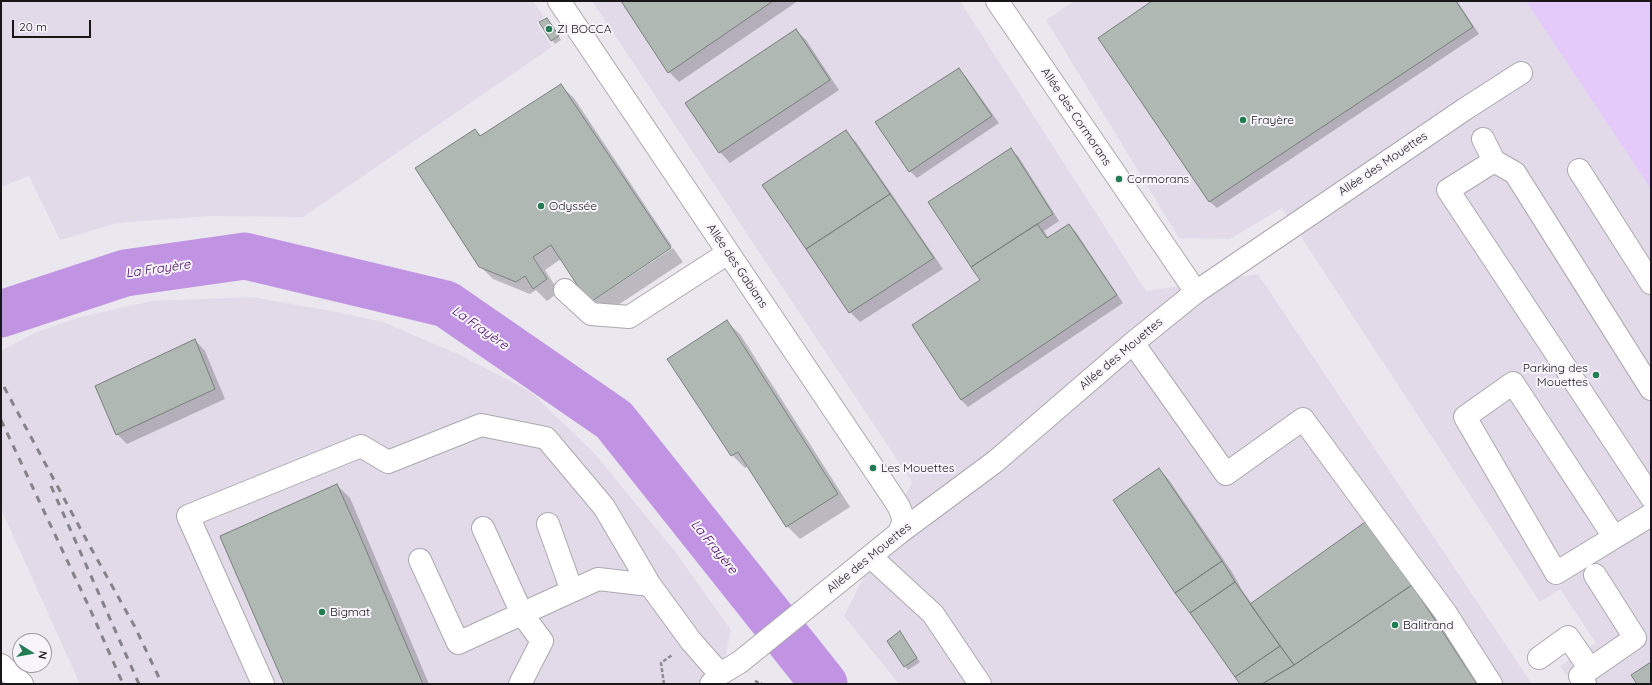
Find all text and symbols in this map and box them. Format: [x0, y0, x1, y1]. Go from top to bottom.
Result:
scale bar [14, 12, 93, 38]
text: 20 m [19, 19, 47, 34]
place label: ZI BOCCA [557, 22, 611, 36]
marker: ZI BOCCA [544, 24, 554, 34]
street label: Allée des Cormorans [1038, 65, 1114, 169]
place label: Frayère [1251, 113, 1294, 127]
marker: Frayère [1238, 115, 1248, 125]
street label: Allée des Mouettes [1336, 129, 1430, 199]
place label: Cormorans [1127, 172, 1189, 186]
marker: Cormorans [1114, 174, 1124, 184]
place label: Odyssée [549, 199, 597, 213]
marker: Odyssée [536, 201, 546, 211]
street label: Allée des Gabians [704, 221, 770, 311]
water label: La Frayère [125, 257, 191, 281]
water label: La Frayère [449, 303, 511, 353]
street label: Allée des Mouettes [1076, 315, 1166, 393]
place label: Parking des Mouettes [1523, 361, 1588, 389]
marker: Parking des Mouettes [1591, 370, 1601, 380]
place label: Les Mouettes [881, 461, 954, 475]
marker: Les Mouettes [868, 463, 878, 473]
water label: La Frayère [687, 517, 741, 577]
street label: Allée des Mouettes [824, 520, 914, 596]
place label: Bigmat [330, 605, 370, 619]
marker: Bigmat [317, 607, 327, 617]
place label: Balitrand [1403, 618, 1453, 632]
marker: Balitrand [1390, 620, 1400, 630]
north arrow [12, 633, 52, 673]
text: N [35, 650, 50, 660]

